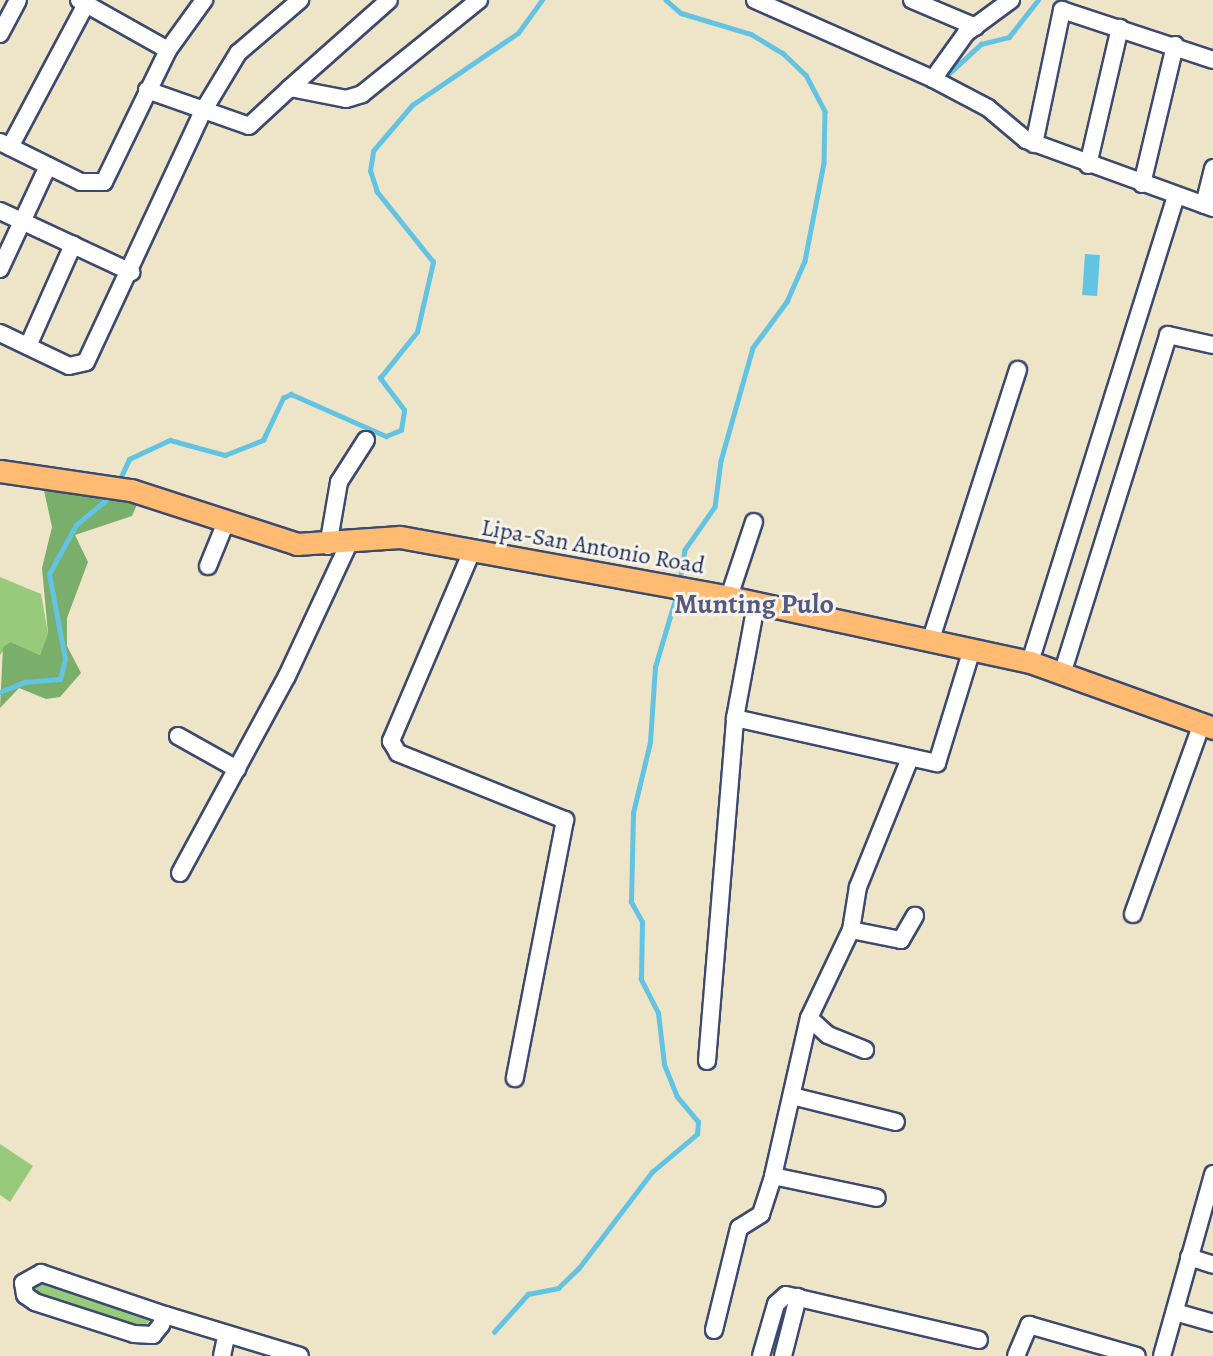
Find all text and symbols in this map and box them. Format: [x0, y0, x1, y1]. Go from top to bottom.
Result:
street label: Lipa-San Antonio Road [479, 513, 707, 581]
district label: Munting Pulo [674, 587, 834, 621]

